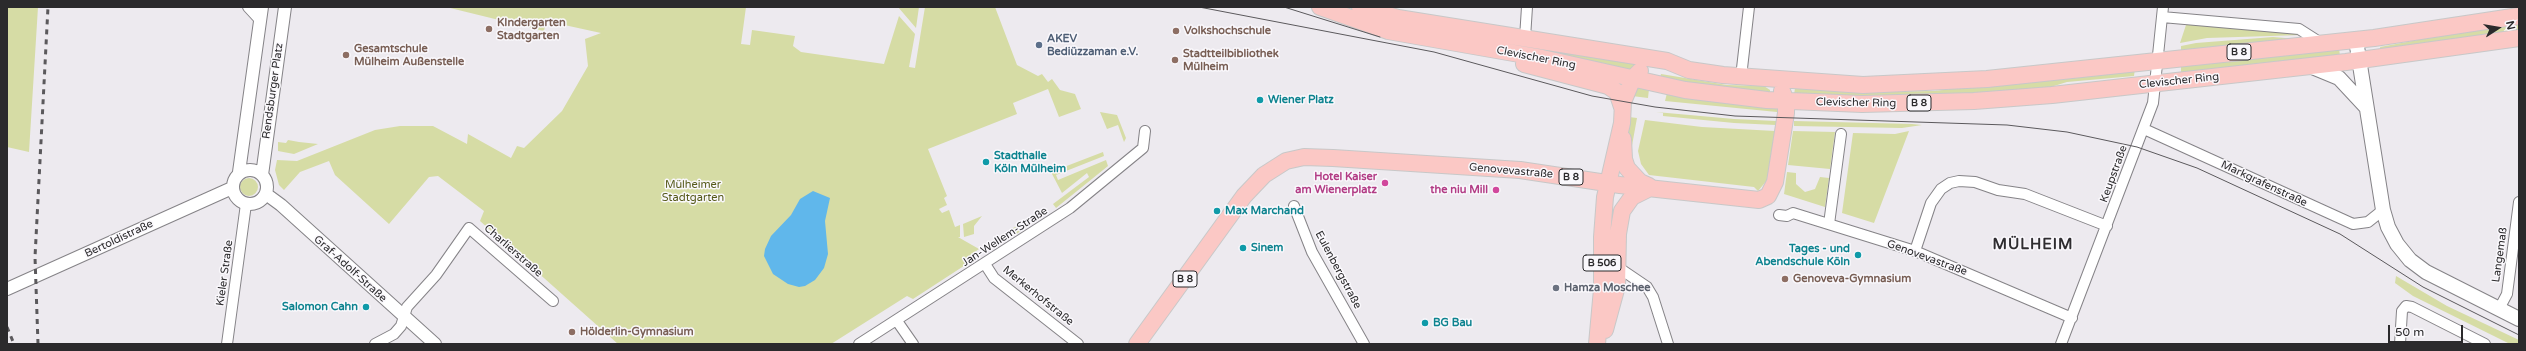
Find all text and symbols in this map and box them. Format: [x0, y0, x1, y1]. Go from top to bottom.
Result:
north arrow [2478, 8, 2518, 48]
place label: KIndergarten Stadtgarten [497, 16, 566, 42]
text: N [2503, 20, 2518, 31]
marker: KIndergarten Stadtgarten [484, 24, 494, 34]
place label: Volkshochschule [1184, 24, 1271, 38]
marker: Volkshochschule [1171, 26, 1181, 36]
place label: AKEV Bediüzzaman e.V. [1047, 32, 1138, 58]
marker: AKEV Bediüzzaman e.V. [1034, 40, 1044, 50]
street label: Rendsburger Platz [260, 42, 286, 140]
place label: Gesamtschule Mülheim Außenstelle [354, 42, 464, 68]
street label: Clevischer Ring [1495, 44, 1577, 72]
road number: B 8 [2227, 44, 2251, 60]
place label: Stadtteilbibliothek Mülheim [1183, 47, 1279, 73]
marker: Gesamtschule Mülheim Außenstelle [341, 50, 351, 60]
marker: Stadtteilbibliothek Mülheim [1170, 55, 1180, 65]
street label: Clevischer Ring [2138, 70, 2220, 92]
place label: Wiener Platz [1268, 93, 1334, 107]
marker: Wiener Platz [1255, 95, 1265, 105]
road number: B 8 [1907, 95, 1931, 111]
street label: Clevischer Ring [1816, 96, 1896, 110]
street label: Keupstraße [2098, 144, 2130, 204]
place label: Stadthalle Köln Mülheim [994, 149, 1066, 175]
marker: Stadthalle Köln Mülheim [981, 157, 991, 167]
street label: Markgrafenstraße [2219, 158, 2309, 210]
street label: Genovevastraße [1468, 161, 1554, 181]
road number: B 8 [1559, 169, 1583, 185]
place label: Hotel Kaiser am Wienerplatz [1295, 170, 1377, 196]
park label: Mülheimer Stadtgarten [662, 178, 724, 204]
marker: Hotel Kaiser am Wienerplatz [1380, 178, 1390, 188]
place label: the niu Mill [1430, 183, 1488, 197]
marker: the niu Mill [1491, 185, 1501, 195]
street label: Jan-Wellem-Straße [960, 204, 1050, 270]
place label: Max Marchand [1225, 204, 1304, 218]
marker: Max Marchand [1212, 206, 1222, 216]
street label: Bertoldistraße [83, 217, 155, 261]
street label: Charlierstraße [481, 222, 545, 280]
street label: Langemaß [2490, 227, 2510, 283]
street label: Eulenbergstraße [1312, 229, 1364, 311]
street label: Graf-Adolf-Straße [311, 233, 389, 305]
district label: MÜLHEIM [1992, 236, 2074, 254]
street label: Genovevastraße [1885, 237, 1969, 279]
street label: Kieler Straße [214, 239, 236, 307]
place label: Sinem [1251, 241, 1283, 255]
place label: Tages - und Abendschule Köln [1755, 242, 1850, 268]
marker: Sinem [1238, 243, 1248, 253]
marker: Tages - und Abendschule Köln [1853, 250, 1863, 260]
road number: B 506 [1583, 255, 1621, 271]
street label: Merkerhofstraße [1000, 263, 1076, 329]
road number: B 8 [1173, 271, 1197, 287]
place label: Genoveva-Gymnasium [1793, 272, 1911, 286]
marker: Genoveva-Gymnasium [1780, 274, 1790, 284]
place label: Hamza Moschee [1564, 281, 1651, 295]
marker: Hamza Moschee [1551, 283, 1561, 293]
place label: Salomon Cahn [282, 300, 358, 314]
marker: Salomon Cahn [361, 302, 371, 312]
place label: BG Bau [1433, 316, 1472, 330]
scale bar [2390, 317, 2465, 343]
marker: BG Bau [1420, 318, 1430, 328]
place label: Hölderlin-Gymnasium [580, 325, 694, 339]
text: 50 m [2395, 325, 2424, 339]
marker: Hölderlin-Gymnasium [567, 327, 577, 337]

